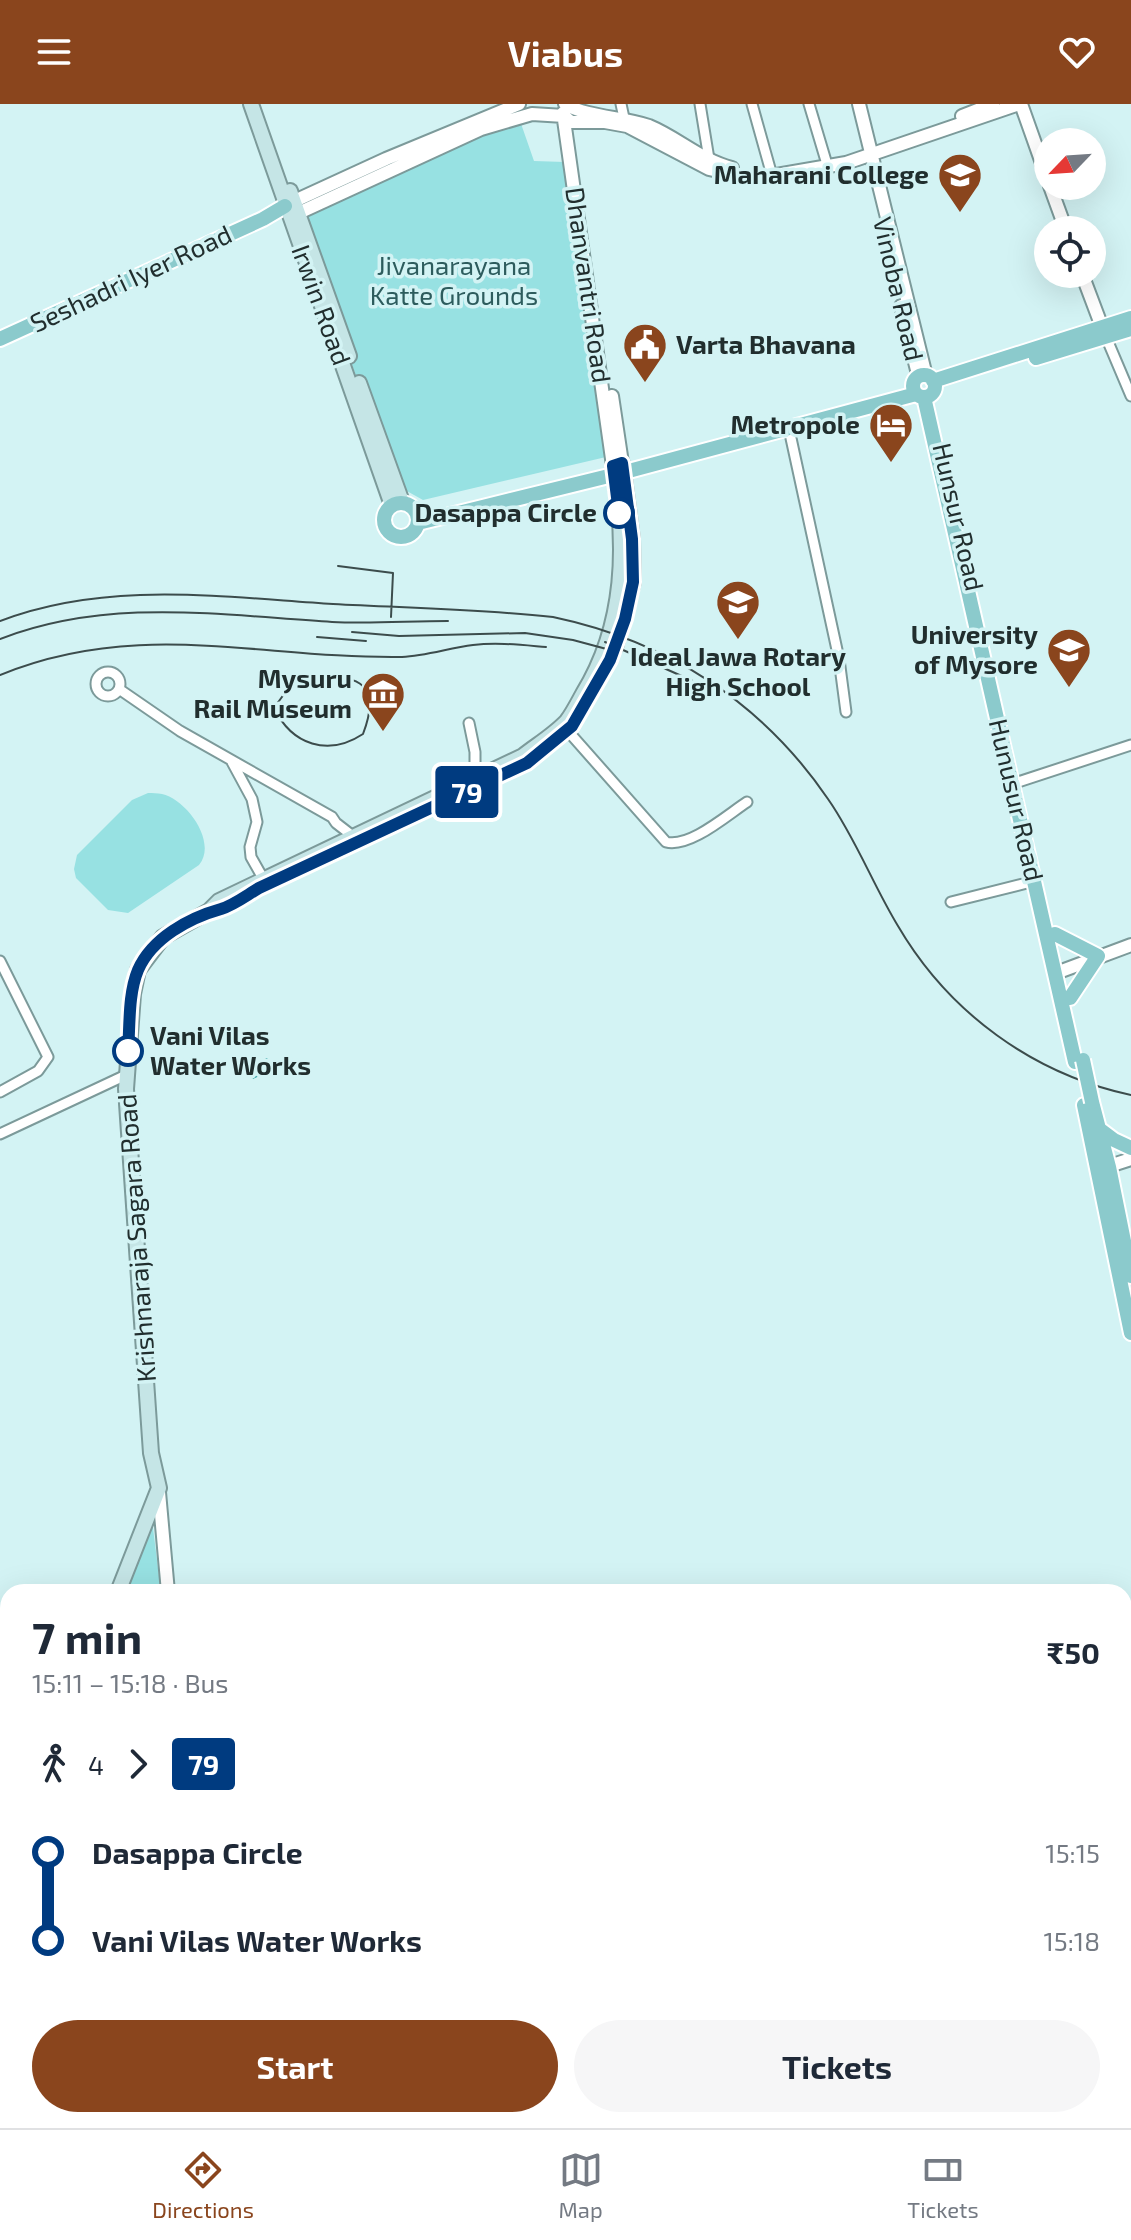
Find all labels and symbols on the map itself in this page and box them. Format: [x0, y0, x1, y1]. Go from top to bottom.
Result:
north arrow [1034, 128, 1106, 200]
school or university icon: Maharani College [936, 151, 984, 214]
place label: Maharani College [714, 158, 929, 189]
street label: Dhanvantri Road [560, 185, 619, 385]
street label: Vinoba Road [868, 214, 931, 364]
street label: Seshadri Iyer Road [25, 217, 236, 338]
street label: Irwin Road [286, 240, 359, 369]
park label: Jivanarayana Katte Grounds [370, 249, 538, 310]
public building icon: Varta Bhavana [621, 321, 669, 384]
place label: Varta Bhavana [676, 328, 856, 359]
hotel icon: Metropole [867, 401, 915, 464]
place label: Metropole [731, 408, 860, 439]
street label: Hunsur Road [927, 440, 992, 594]
place label: Dasappa Circle [414, 496, 597, 527]
marker: Dasappa Circle [604, 498, 634, 528]
school or university icon: Ideal Jawa Rotary High School [714, 578, 762, 641]
place label: University of Mysore [911, 618, 1038, 680]
school or university icon: University of Mysore [1045, 626, 1093, 689]
place label: Ideal Jawa Rotary High School [630, 640, 846, 701]
place label: Mysuru Rail Museum [194, 662, 352, 723]
museum icon: Mysuru Rail Museum [359, 670, 407, 733]
street label: Hunusur Road [984, 715, 1051, 884]
line badge: 79 [431, 766, 503, 818]
place label: Vani Vilas Water Works [150, 1019, 311, 1080]
marker: Vani Vilas Water Works [113, 1036, 143, 1066]
street label: Krishnaraja Sagara Road [110, 1093, 161, 1383]

